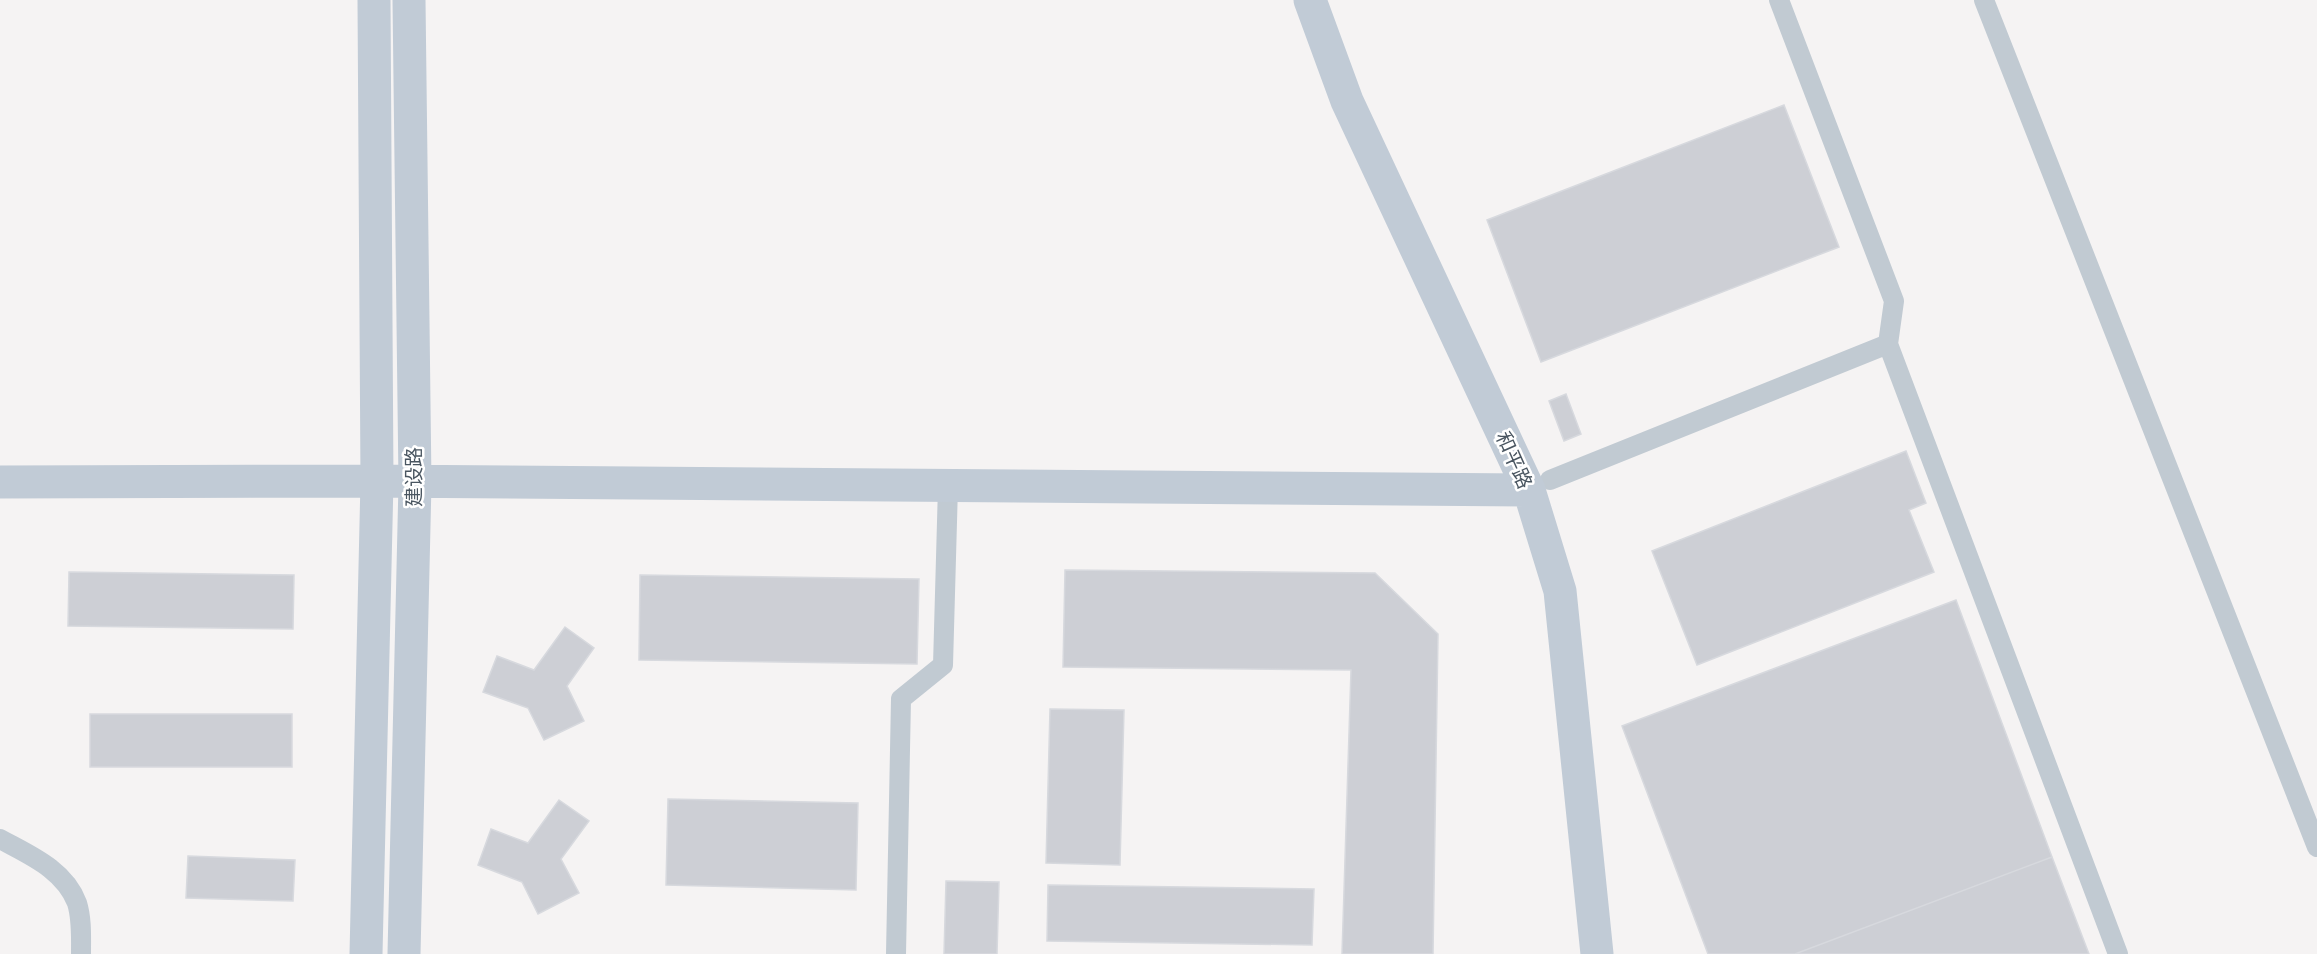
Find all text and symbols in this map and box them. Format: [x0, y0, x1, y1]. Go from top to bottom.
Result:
street label: 和平路 [1490, 427, 1539, 493]
street label: 建设路 [400, 447, 427, 507]

